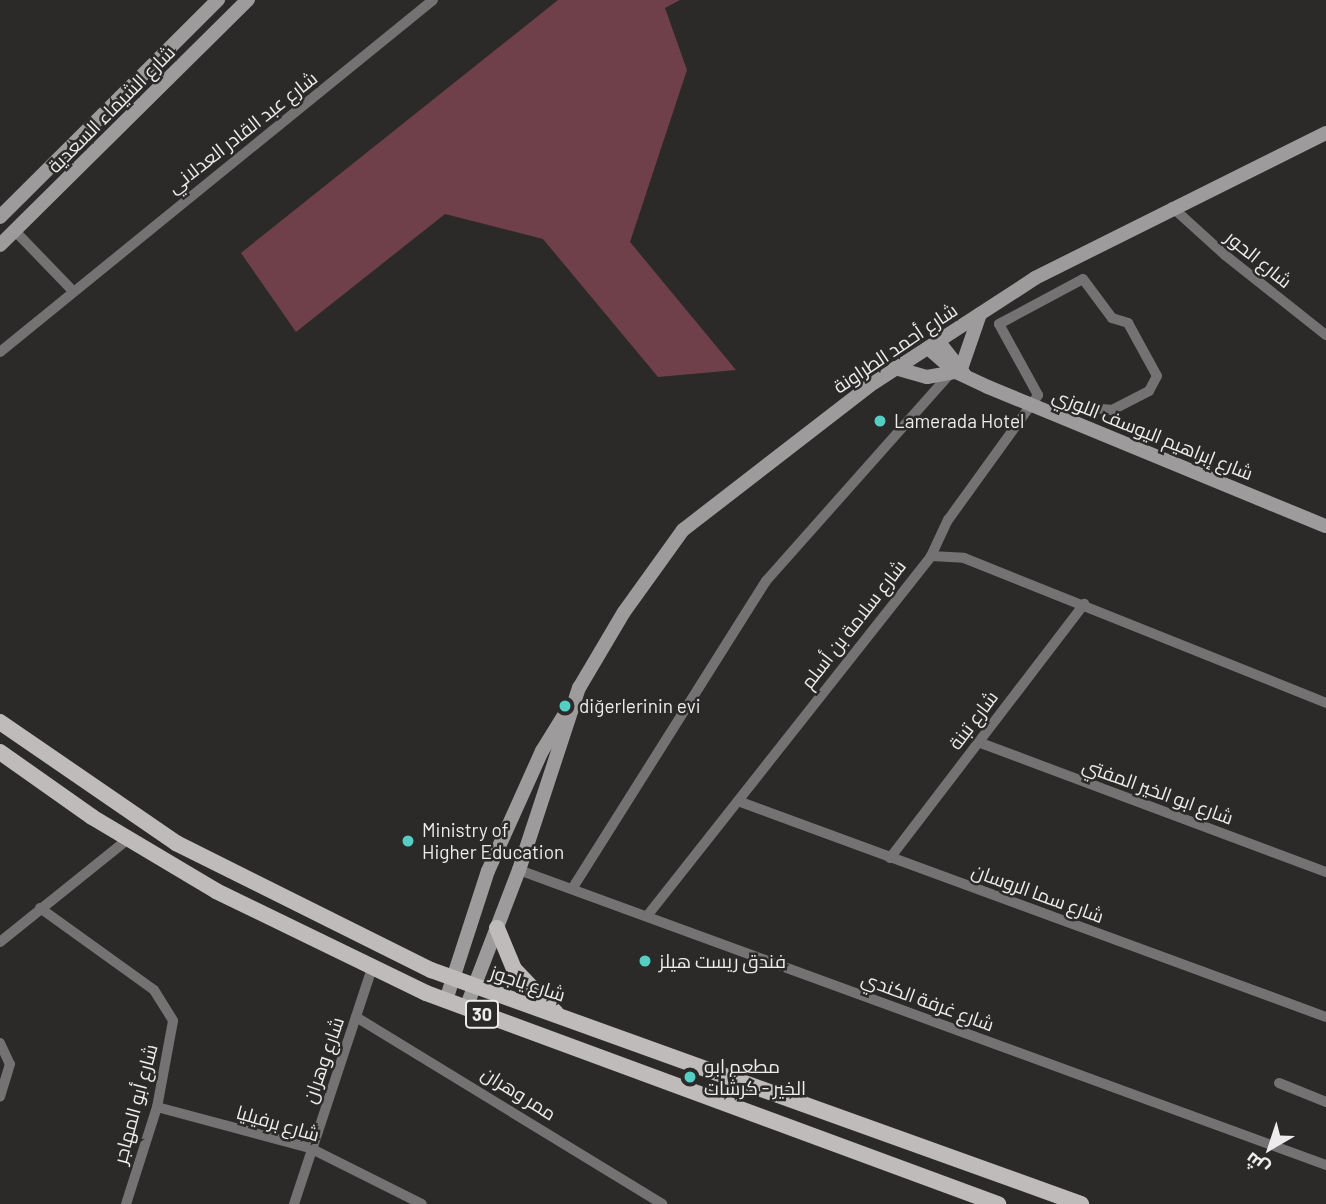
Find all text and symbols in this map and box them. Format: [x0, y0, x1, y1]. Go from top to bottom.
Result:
street label: شارع الشيماء السعدية [43, 41, 179, 177]
street label: شارع عبد القادر العدلاني [162, 66, 322, 198]
street label: شارع الحور [1221, 225, 1297, 293]
street label: شارع أحمد الطراونة [829, 298, 961, 398]
street label: شارع إبراهيم اليوسف اللوزي [1049, 383, 1257, 485]
place label: Lamerada Hotel [894, 410, 1024, 432]
marker: Lamerada Hotel [872, 413, 888, 429]
street label: شارع سلامة بن أسلم [796, 555, 910, 693]
street label: شارع تبنة [943, 686, 1003, 754]
place label: diğerlerinin evi [579, 695, 701, 717]
marker: diğerlerinin evi [557, 698, 573, 714]
street label: شارع ابو الخير المفتي [1079, 753, 1237, 829]
place label: Ministry of Higher Education [422, 819, 564, 863]
marker: Ministry of Higher Education [400, 833, 416, 849]
street label: شارع سما الروسان [969, 859, 1107, 927]
place label: فندق ريست هيلز [659, 950, 786, 972]
marker: فندق ريست هيلز [637, 953, 653, 969]
street label: شارع ياجوز [487, 960, 569, 1006]
street label: شارع غرفة الكندي [859, 966, 997, 1036]
road number: 30 [464, 1000, 500, 1028]
street label: شارع وهران [298, 1014, 348, 1106]
street label: شارع أبو المهاجر [108, 1042, 162, 1166]
place label: مطعم ابو الخير - كرشات [704, 1055, 806, 1099]
street label: ممر وهران [478, 1061, 560, 1125]
marker: مطعم ابو الخير - كرشات [682, 1069, 698, 1085]
street label: شارع برفيليا [234, 1100, 322, 1146]
north arrow [1235, 1113, 1305, 1183]
text: ش [1240, 1148, 1273, 1181]

